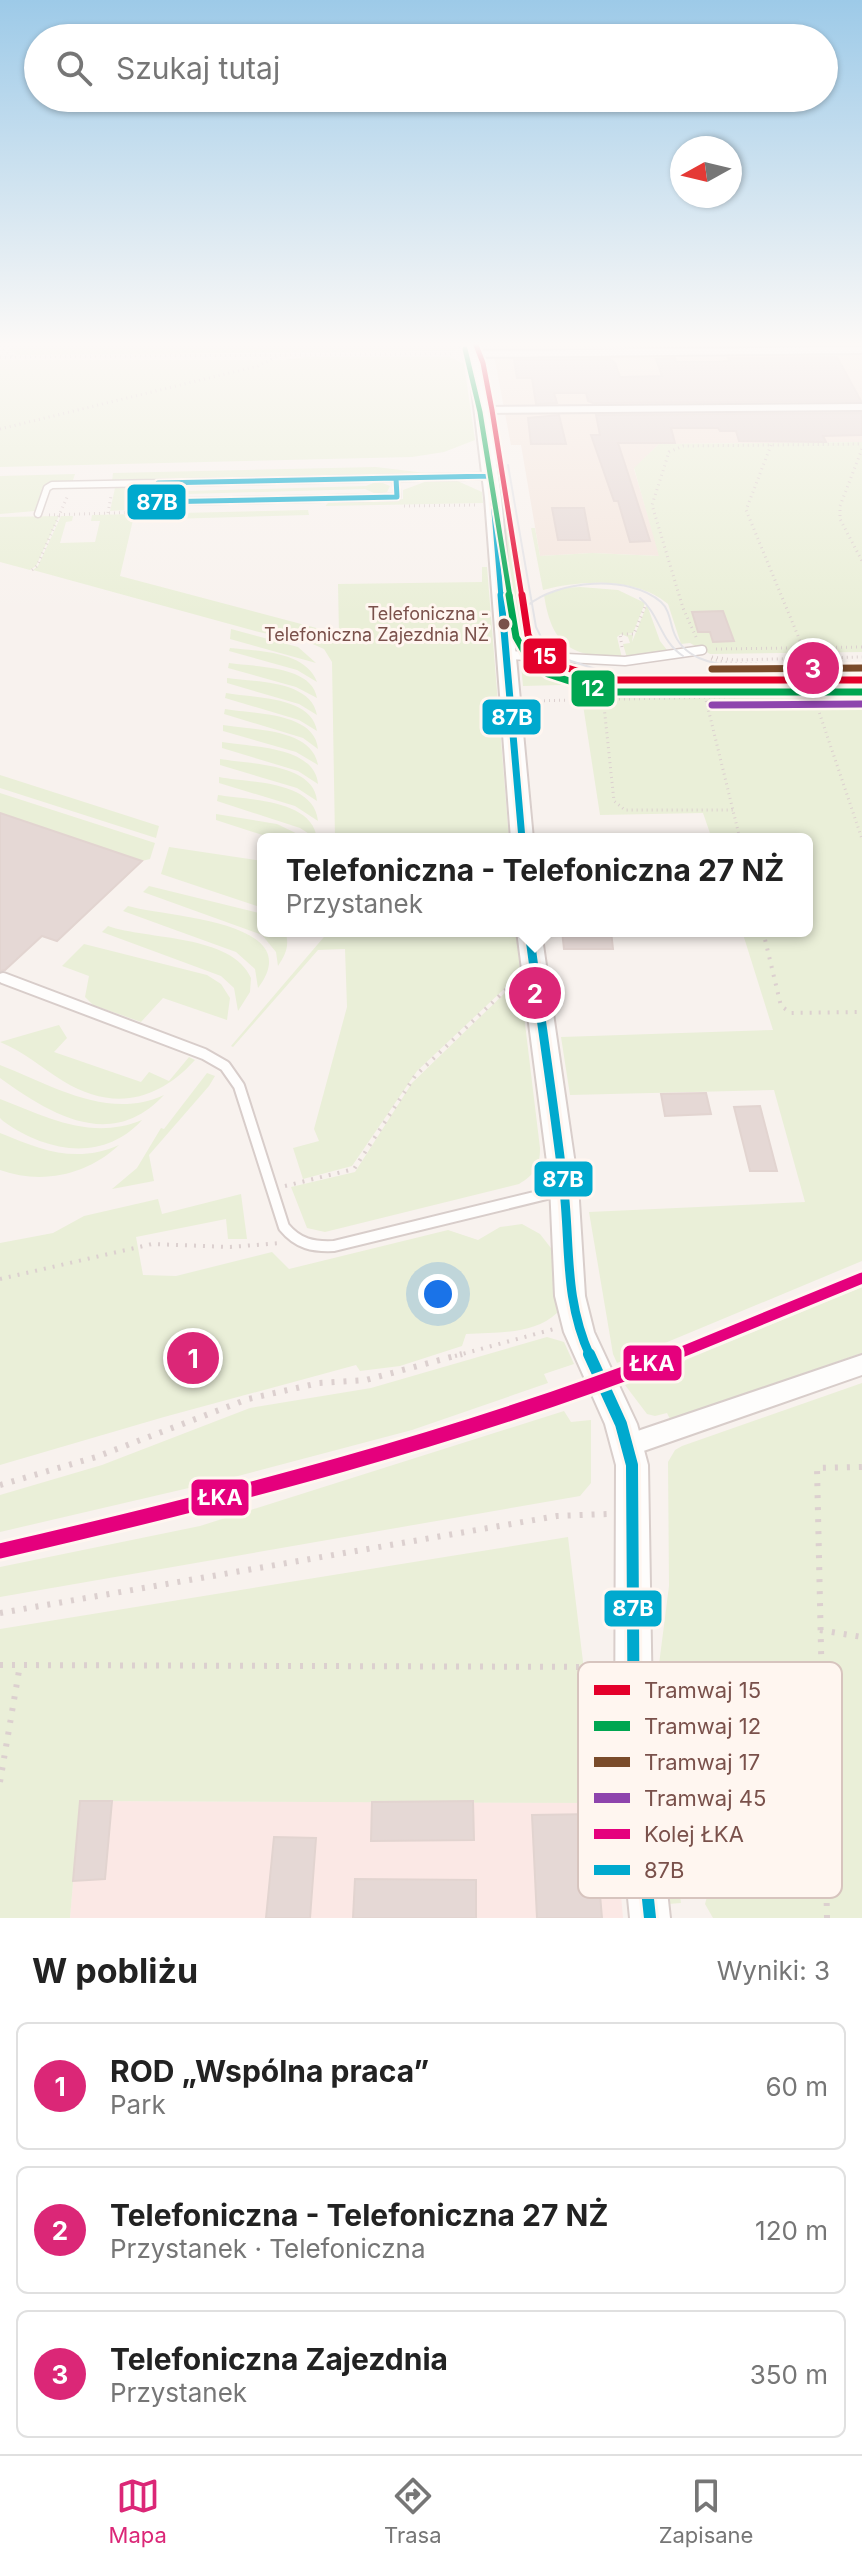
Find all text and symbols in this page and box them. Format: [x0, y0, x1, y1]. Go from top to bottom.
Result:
search box [24, 24, 838, 112]
icon: search [52, 46, 96, 90]
text: Szukaj tutaj [116, 50, 280, 86]
north arrow [670, 136, 742, 208]
line badge: 87B [126, 483, 187, 521]
text: 87B [136, 489, 178, 515]
place label: Telefoniczna - Telefoniczna Zajezdnia NŻ [264, 603, 489, 645]
marker: Telefoniczna - Telefoniczna Zajezdnia NŻ [496, 616, 512, 632]
line badge: 15 [522, 637, 568, 675]
pin: 3 [787, 638, 839, 698]
text: 15 [533, 643, 557, 669]
line badge: 12 [570, 669, 616, 708]
text: 12 [581, 675, 605, 701]
line badge: 87B [481, 698, 542, 736]
text: 87B [491, 704, 533, 730]
popup [257, 833, 813, 937]
text: Telefoniczna - Telefoniczna 27 NŻ [286, 852, 784, 888]
text: Przystanek [286, 888, 423, 919]
pin: 2 [509, 963, 561, 1023]
line badge: 87B [533, 1160, 594, 1198]
text: 87B [542, 1166, 584, 1192]
your location [418, 1274, 458, 1314]
pin: 1 [167, 1328, 219, 1388]
line badge: ŁKA [622, 1344, 683, 1382]
text: ŁKA [629, 1350, 675, 1376]
line badge: ŁKA [190, 1478, 250, 1517]
text: ŁKA [197, 1484, 243, 1510]
line badge: 87B [603, 1589, 663, 1628]
text: 87B [612, 1595, 654, 1621]
legend [578, 1662, 842, 1898]
text: Tramwaj 15 [644, 1677, 761, 1703]
text: Tramwaj 12 [644, 1713, 761, 1739]
text: Tramwaj 17 [644, 1749, 760, 1775]
text: Tramwaj 45 [644, 1785, 766, 1811]
text: Kolej ŁKA [644, 1821, 744, 1847]
text: 87B [644, 1857, 684, 1883]
text: W pobliżu [32, 1950, 198, 1991]
text: Wyniki: 3 [717, 1955, 830, 1986]
text: ROD „Wspólna praca” [110, 2053, 429, 2089]
text: 1 [54, 2071, 66, 2102]
text: 60 m [765, 2071, 828, 2102]
text: Park [110, 2089, 166, 2120]
text: Telefoniczna - Telefoniczna 27 NŻ [110, 2197, 608, 2233]
text: 2 [52, 2215, 68, 2246]
text: 120 m [755, 2215, 828, 2246]
text: Przystanek · Telefoniczna [110, 2233, 426, 2264]
text: Telefoniczna Zajezdnia [110, 2341, 448, 2377]
text: 3 [52, 2359, 68, 2390]
text: 350 m [750, 2359, 828, 2390]
text: Przystanek [110, 2377, 247, 2408]
tab: Mapa [109, 2474, 167, 2548]
tab: Trasa [384, 2474, 442, 2548]
tab: Zapisane [659, 2474, 753, 2548]

